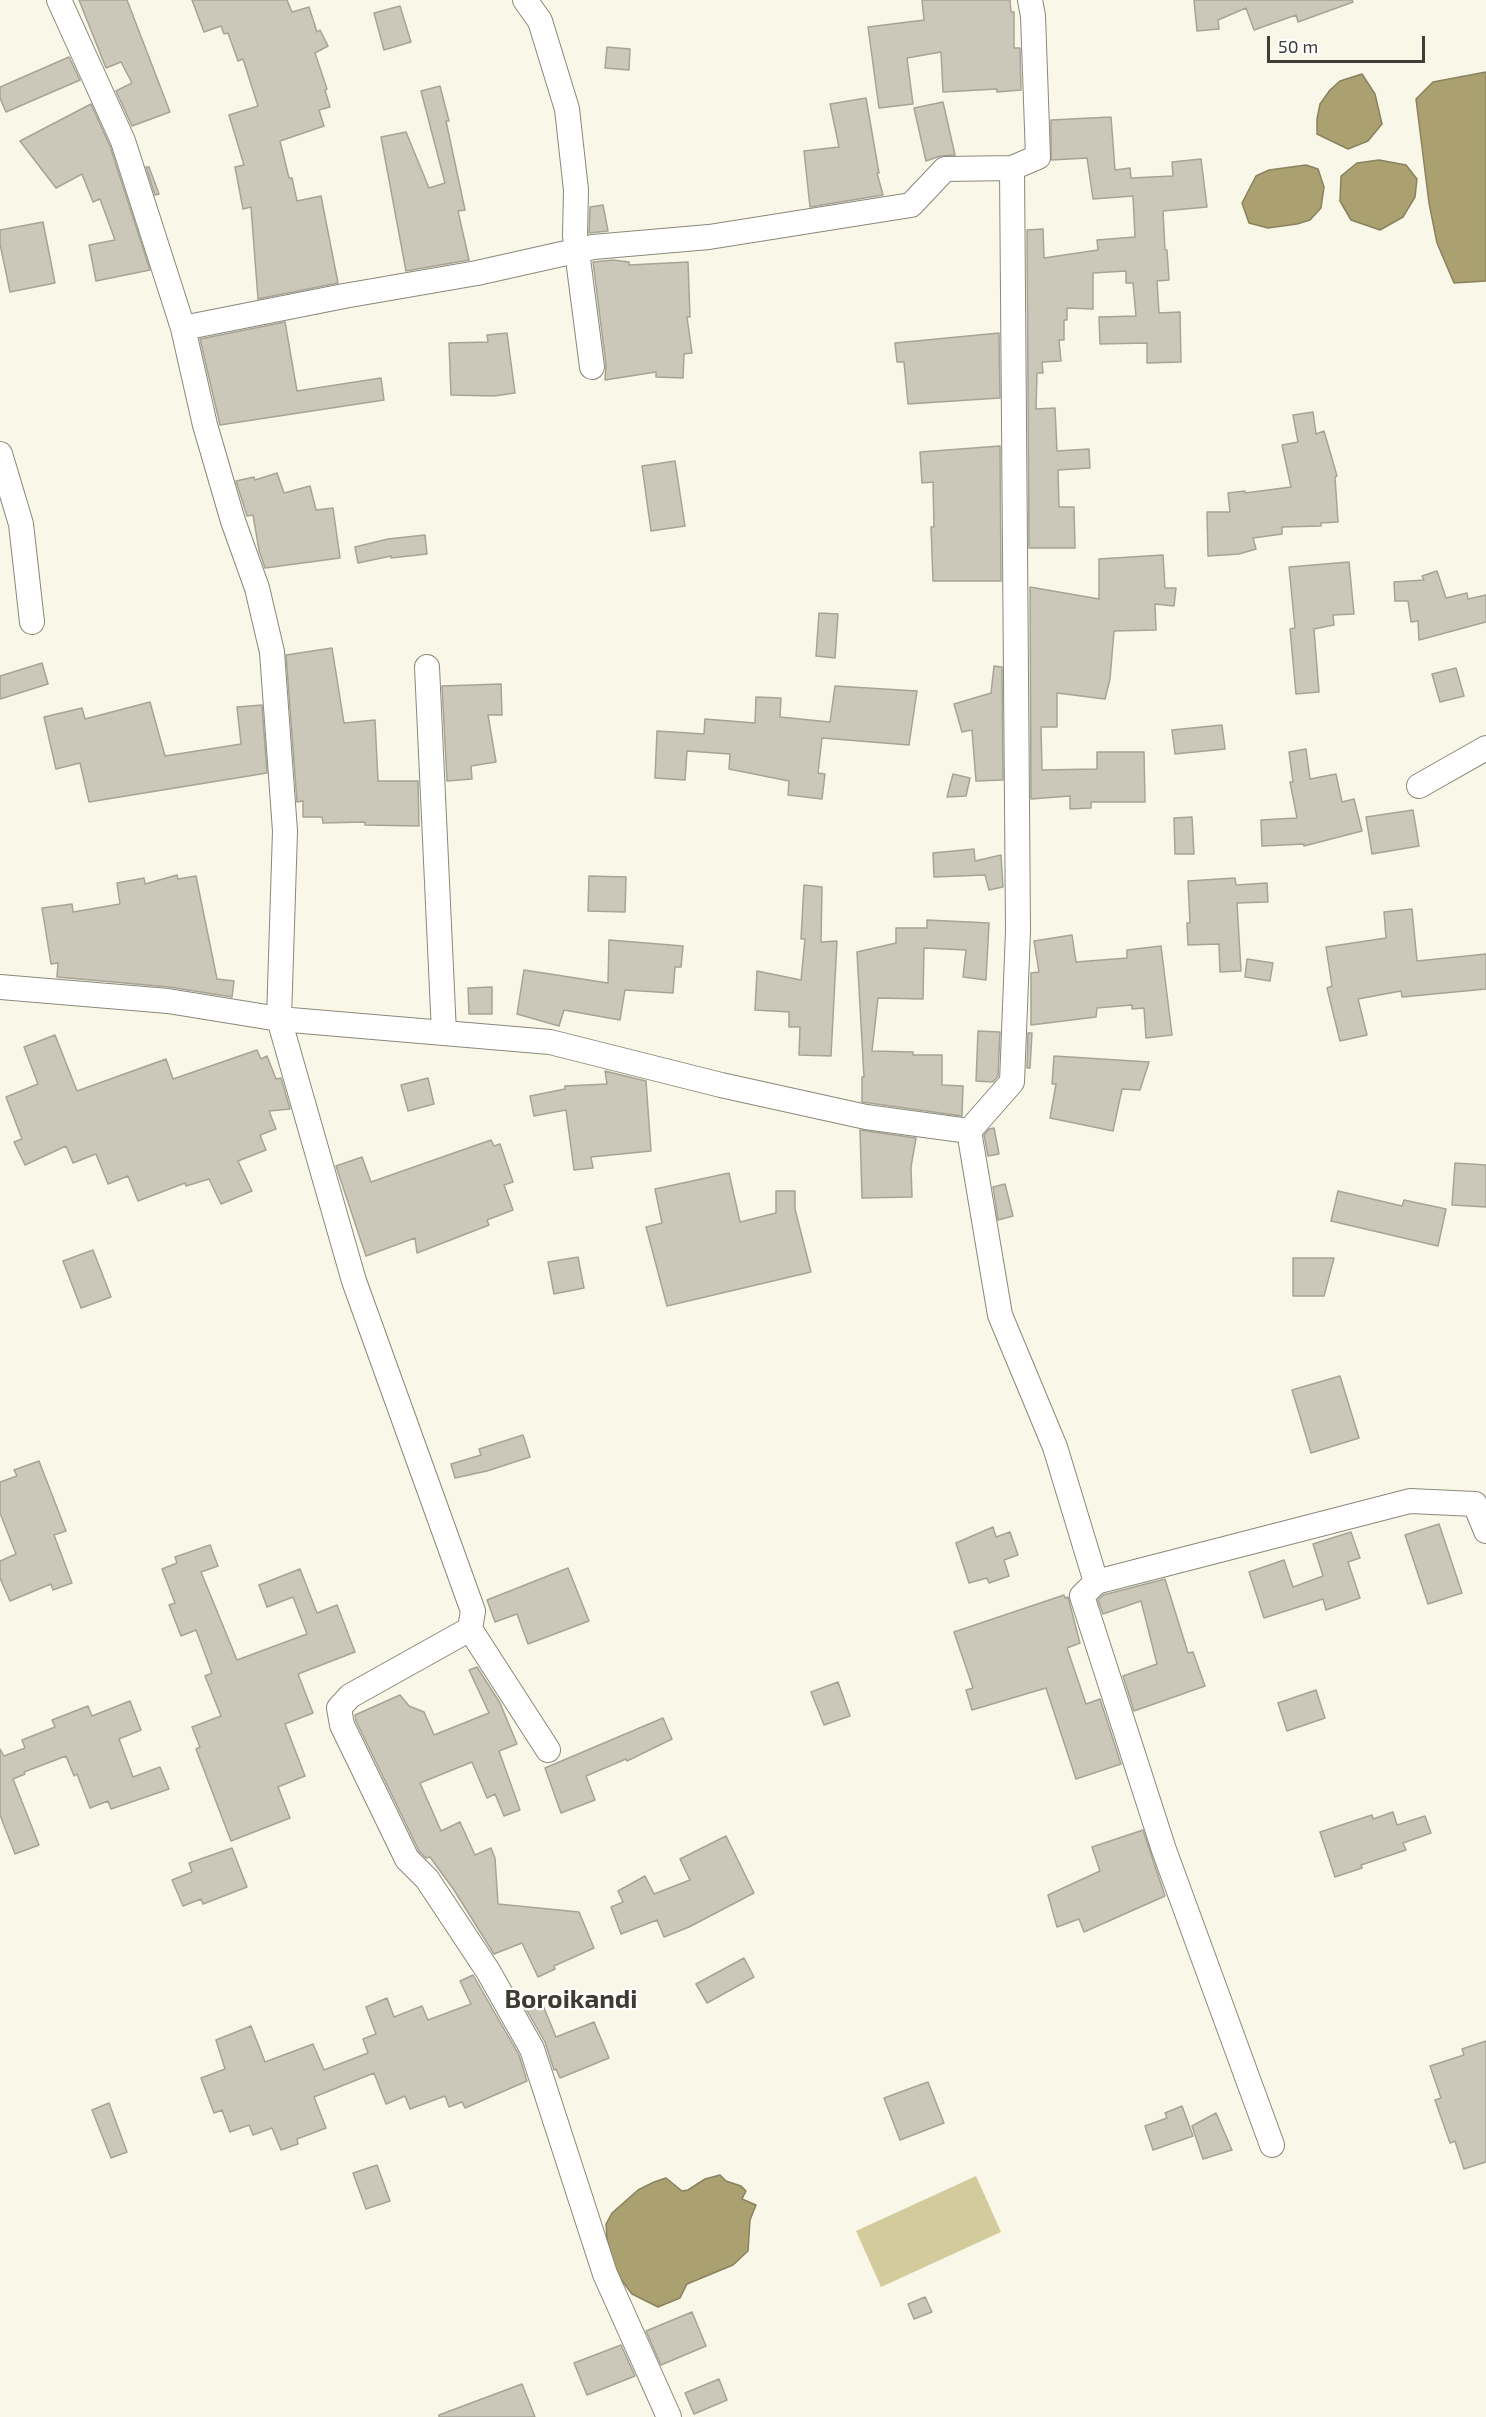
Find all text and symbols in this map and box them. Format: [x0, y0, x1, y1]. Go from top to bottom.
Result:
scale bar [1270, 24, 1428, 62]
text: 50 m [1278, 35, 1318, 57]
district label: Boroikandi [504, 1983, 638, 2015]

